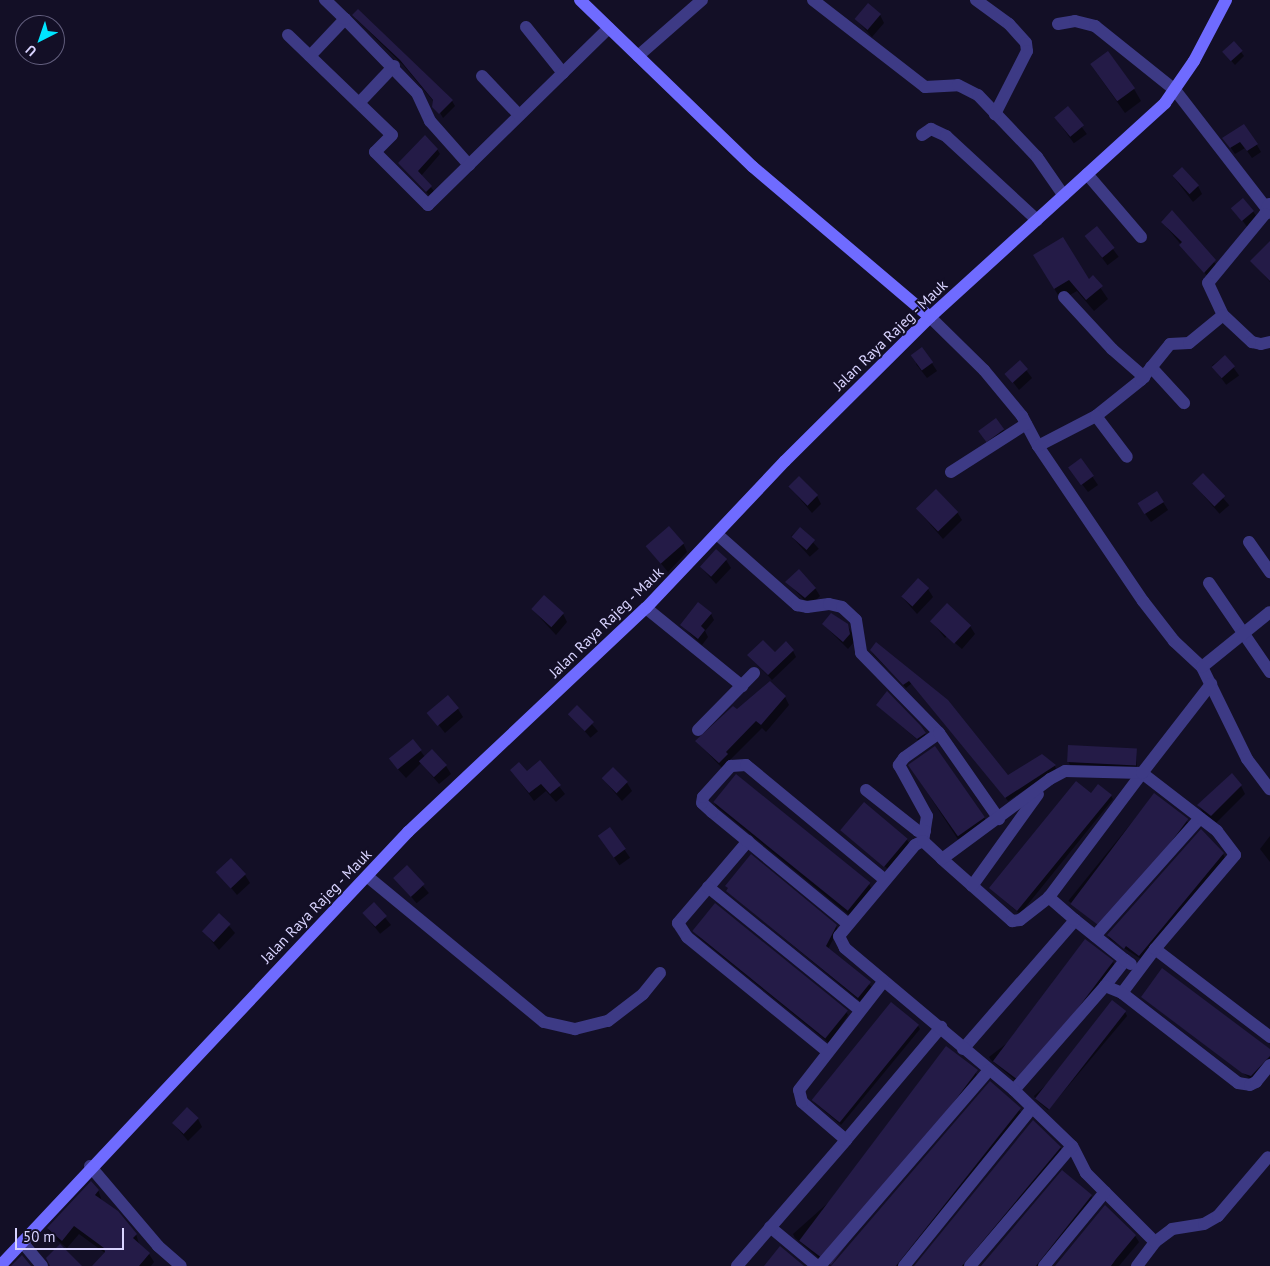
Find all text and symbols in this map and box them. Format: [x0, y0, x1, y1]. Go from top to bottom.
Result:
north arrow [15, 15, 65, 65]
text: U [22, 41, 40, 60]
street label: Jalan Raya Rajeg - Mauk [828, 275, 952, 395]
street label: Jalan Raya Rajeg - Mauk [544, 562, 668, 682]
street label: Jalan Raya Rajeg - Mauk [256, 844, 376, 968]
scale bar [18, 1218, 126, 1250]
text: 50 m [23, 1227, 56, 1246]

